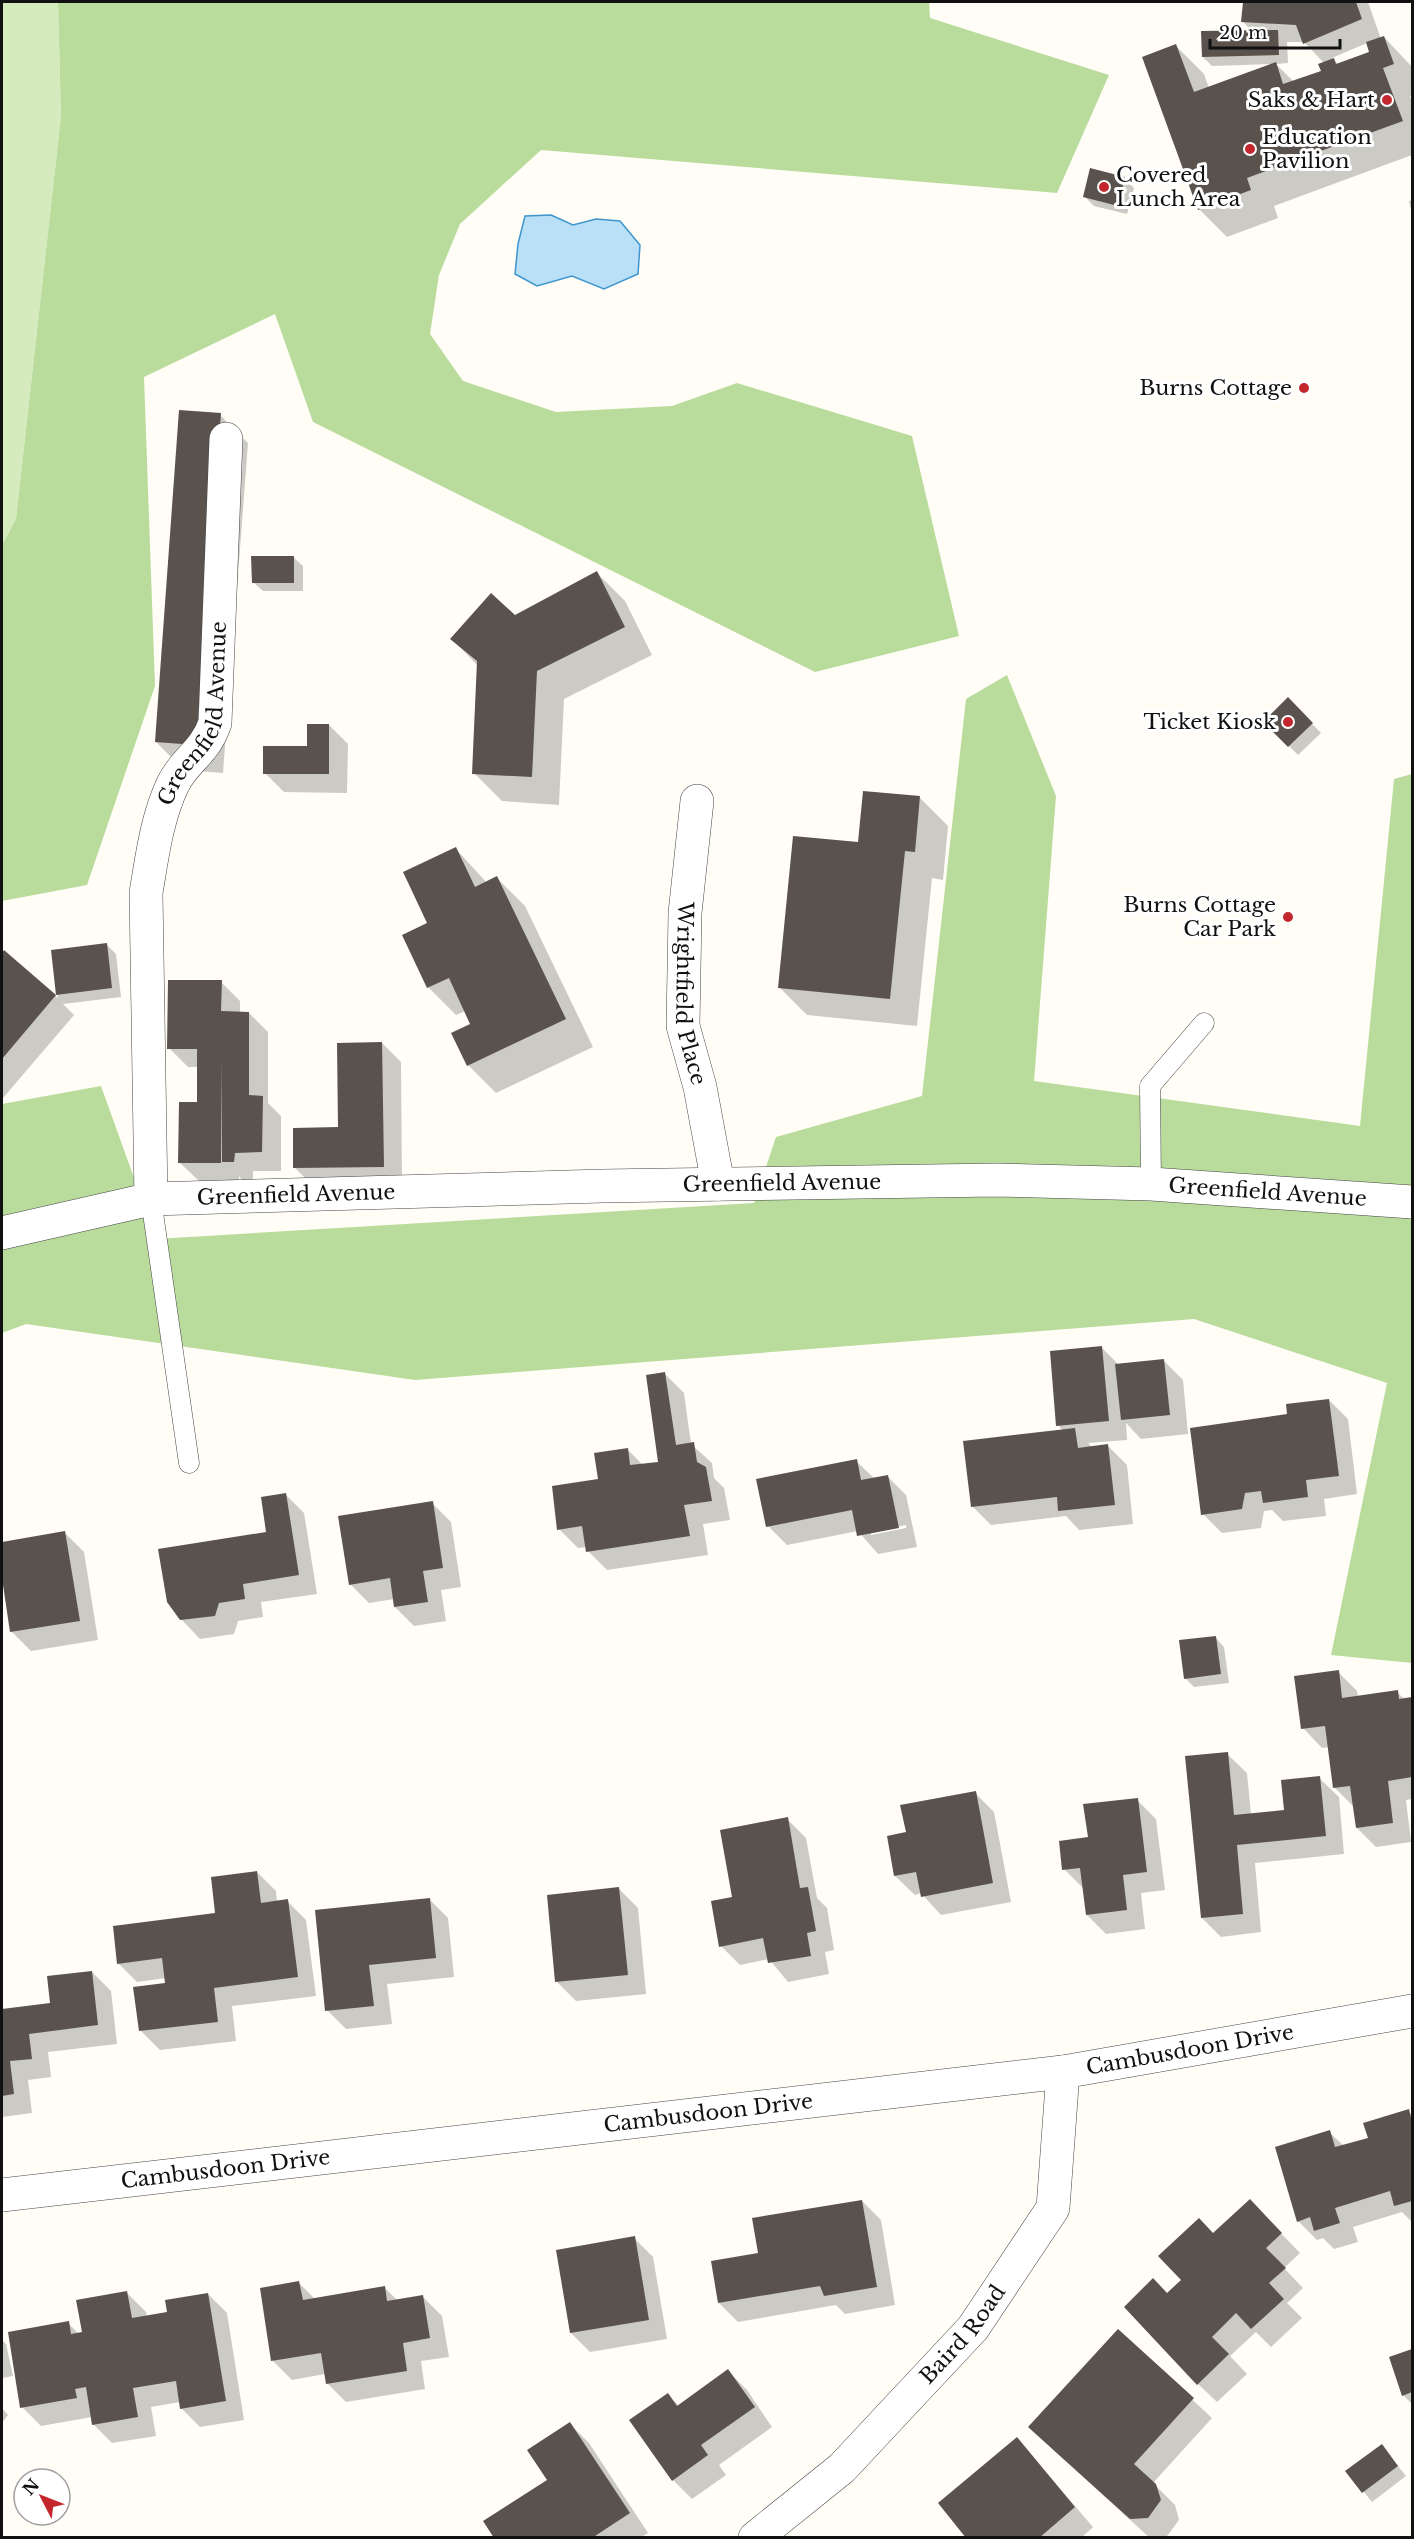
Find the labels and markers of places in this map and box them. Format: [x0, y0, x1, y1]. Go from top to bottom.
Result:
place label: Saks & Hart [1248, 87, 1375, 113]
marker: Saks & Hart [1380, 93, 1394, 107]
place label: Education Pavilion [1262, 124, 1372, 174]
marker: Education Pavilion [1243, 142, 1257, 156]
place label: Covered Lunch Area [1116, 162, 1241, 212]
marker: Covered Lunch Area [1097, 180, 1111, 194]
place label: Burns Cottage [1139, 375, 1292, 401]
marker: Burns Cottage [1297, 381, 1311, 395]
place label: Ticket Kiosk [1143, 709, 1276, 735]
marker: Ticket Kiosk [1281, 715, 1295, 729]
place label: Burns Cottage Car Park [1123, 892, 1276, 942]
marker: Burns Cottage Car Park [1281, 910, 1295, 924]

